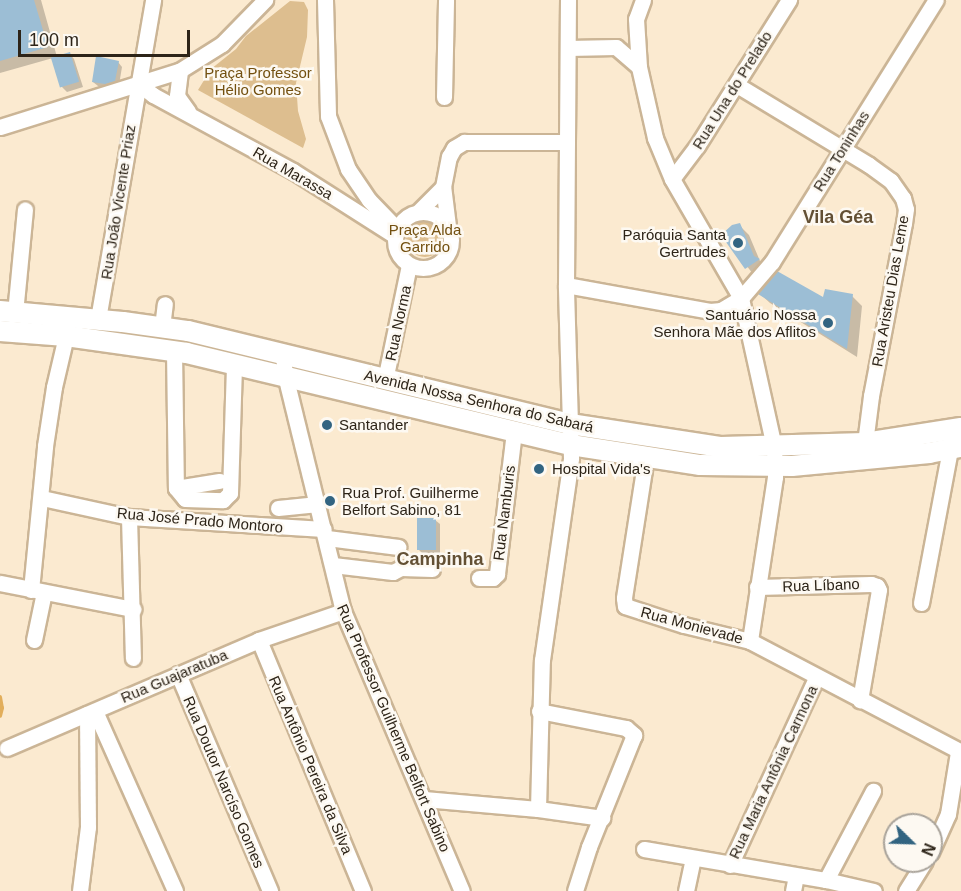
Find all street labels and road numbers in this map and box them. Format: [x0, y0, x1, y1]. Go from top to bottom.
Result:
street label: Rua Una do Prelado [688, 28, 776, 152]
street label: Rua Toninhas [809, 107, 873, 195]
street label: Rua João Vicente Priaz [97, 123, 139, 281]
street label: Rua Marassa [250, 143, 336, 203]
street label: Rua Aristeu Dias Leme [868, 213, 912, 369]
street label: Rua Norma [381, 284, 415, 362]
street label: Avenida Nossa Senhora do Sabará [363, 366, 595, 436]
street label: Rua Namburis [489, 464, 519, 562]
street label: Rua José Prado Montoro [116, 504, 284, 536]
street label: Rua Líbano [782, 575, 860, 595]
street label: Rua Professor Guilherme Belfort Sabino [333, 601, 455, 855]
street label: Rua Monievade [639, 603, 745, 647]
street label: Rua Guajaratuba [118, 645, 230, 707]
street label: Rua Antônio Pereira da Silva [265, 673, 357, 857]
street label: Rua Maria Antônia Carmona [725, 682, 821, 862]
street label: Rua Doutor Narcíso Gomes [180, 693, 268, 871]

